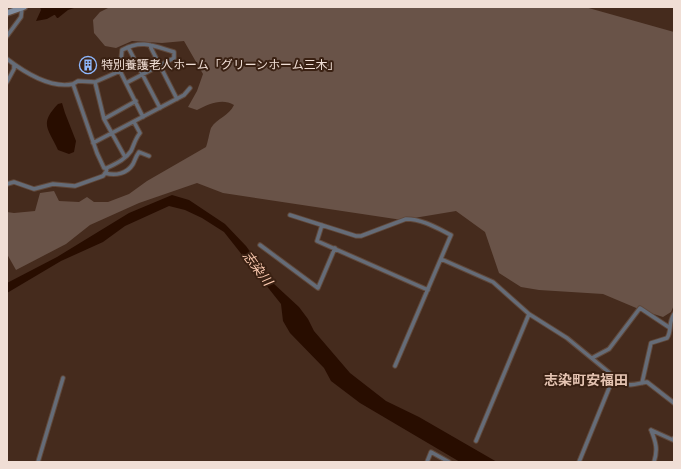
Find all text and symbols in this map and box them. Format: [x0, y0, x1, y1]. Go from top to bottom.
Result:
building icon: 特別養護老人ホーム「グリーンホーム三木」 [78, 55, 98, 75]
place label: 特別養護老人ホーム「グリーンホーム三木」 [101, 58, 340, 72]
water label: 志染川 [240, 248, 277, 290]
district label: 志染町安福田 [544, 372, 628, 388]

